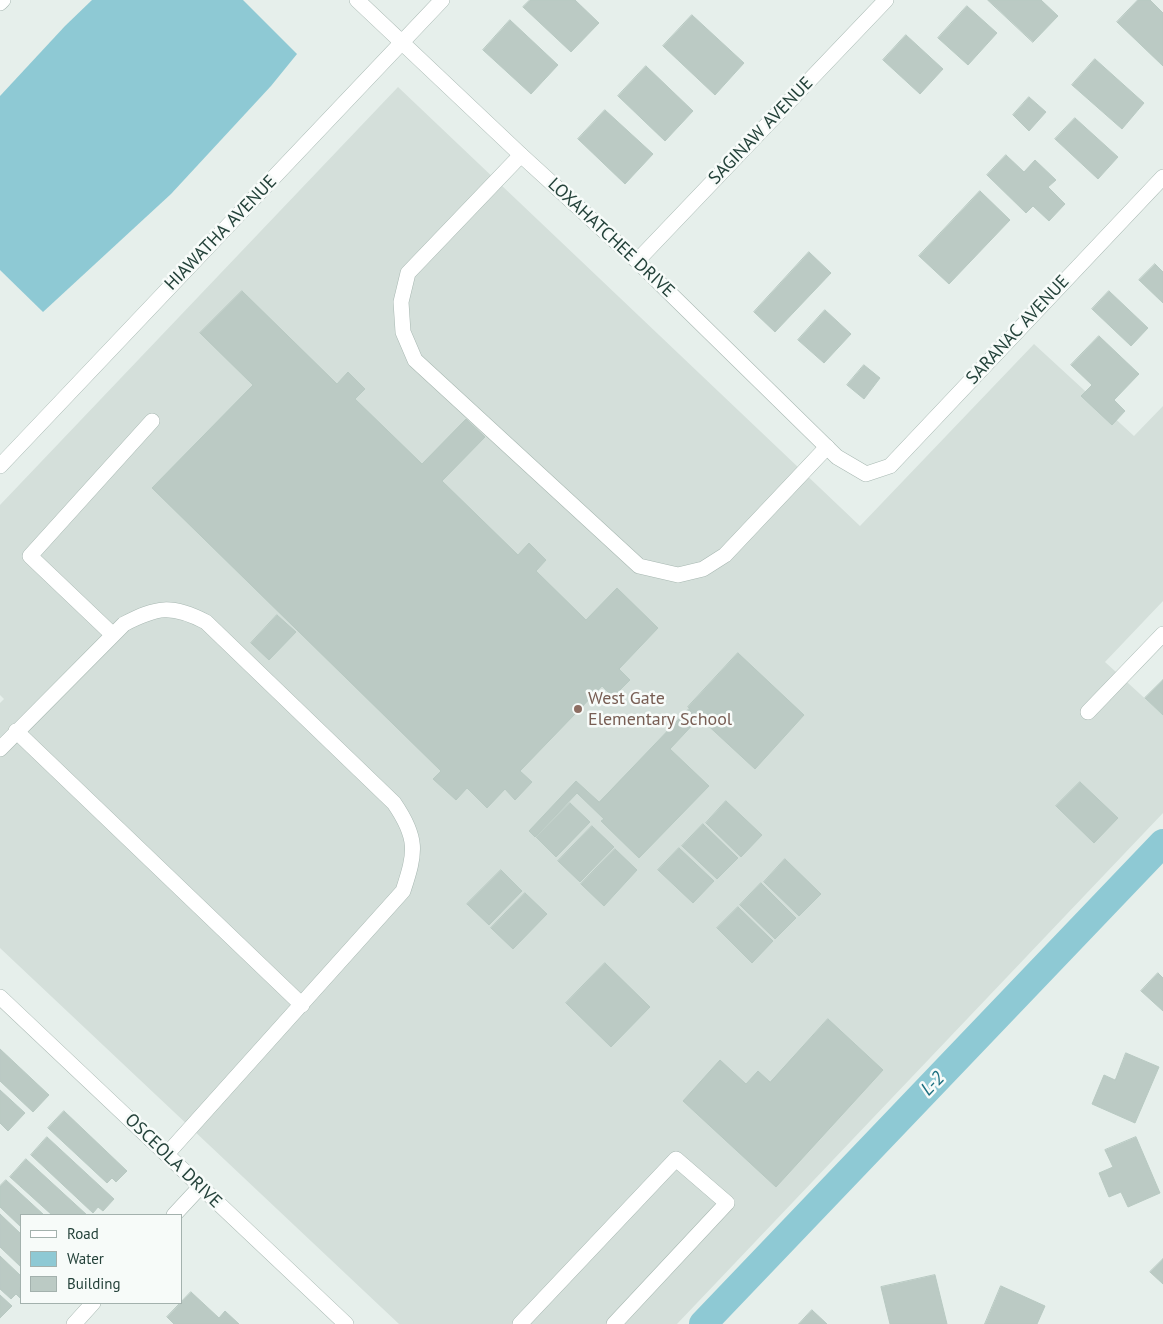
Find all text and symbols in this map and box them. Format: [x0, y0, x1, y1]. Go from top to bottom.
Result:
street label: SAGINAW AVENUE [704, 73, 818, 189]
street label: HIAWATHA AVENUE [161, 171, 281, 295]
street label: LOXAHATCHEE DRIVE [543, 174, 679, 302]
street label: SARANAC AVENUE [962, 271, 1074, 389]
place label: West Gate Elementary School [588, 688, 732, 731]
marker: West Gate Elementary School [572, 703, 584, 715]
water label: L-2 [916, 1067, 950, 1101]
street label: OSCEOLA DRIVE [120, 1109, 226, 1213]
legend [20, 1214, 182, 1304]
text: Road [67, 1224, 99, 1243]
text: Water [67, 1249, 104, 1268]
text: Building [67, 1274, 121, 1293]

